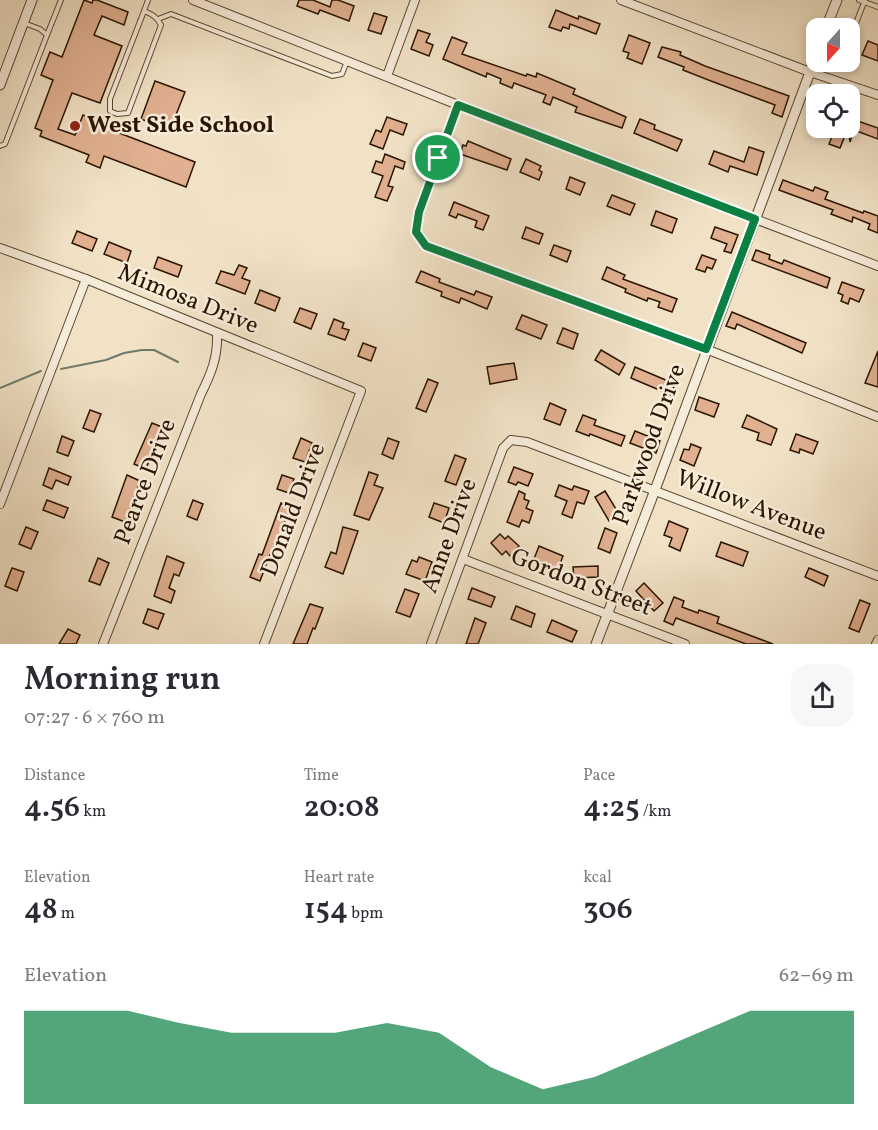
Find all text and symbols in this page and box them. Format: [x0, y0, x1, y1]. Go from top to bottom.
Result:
north arrow [806, 18, 860, 72]
map controls [806, 18, 860, 138]
button: locate [806, 84, 860, 138]
place label: West Side School [87, 109, 274, 143]
marker: West Side School [68, 119, 82, 133]
pin [412, 132, 463, 183]
icon: arrive [421, 141, 454, 174]
street label: Mimosa Drive [112, 256, 264, 344]
street label: Parkwood Drive [605, 359, 695, 531]
street label: Pearce Drive [106, 414, 186, 550]
street label: Donald Drive [253, 438, 335, 582]
street label: Willow Avenue [671, 462, 831, 550]
street label: Anne Drive [413, 474, 487, 598]
street label: Gordon Street [505, 540, 657, 626]
text: Morning run [24, 658, 221, 704]
button: share [791, 664, 854, 727]
text: 07:27 · 6 × 760 m [24, 704, 165, 732]
text: Distance [24, 765, 85, 787]
text: Time [304, 765, 339, 787]
text: Pace [583, 765, 615, 787]
text: 4.56 [24, 787, 80, 829]
text: 20:08 [304, 787, 380, 829]
text: 4:25 [583, 787, 640, 829]
text: km [80, 801, 106, 823]
text: /km [640, 801, 672, 823]
text: Elevation [24, 867, 91, 889]
text: Heart rate [304, 867, 374, 889]
text: kcal [583, 867, 612, 889]
text: 48 [24, 889, 58, 931]
text: 154 [304, 889, 348, 931]
text: 306 [583, 889, 633, 931]
text: m [58, 903, 75, 925]
text: bpm [348, 903, 383, 925]
text: Elevation [24, 962, 107, 990]
text: 62–69 m [779, 962, 854, 990]

